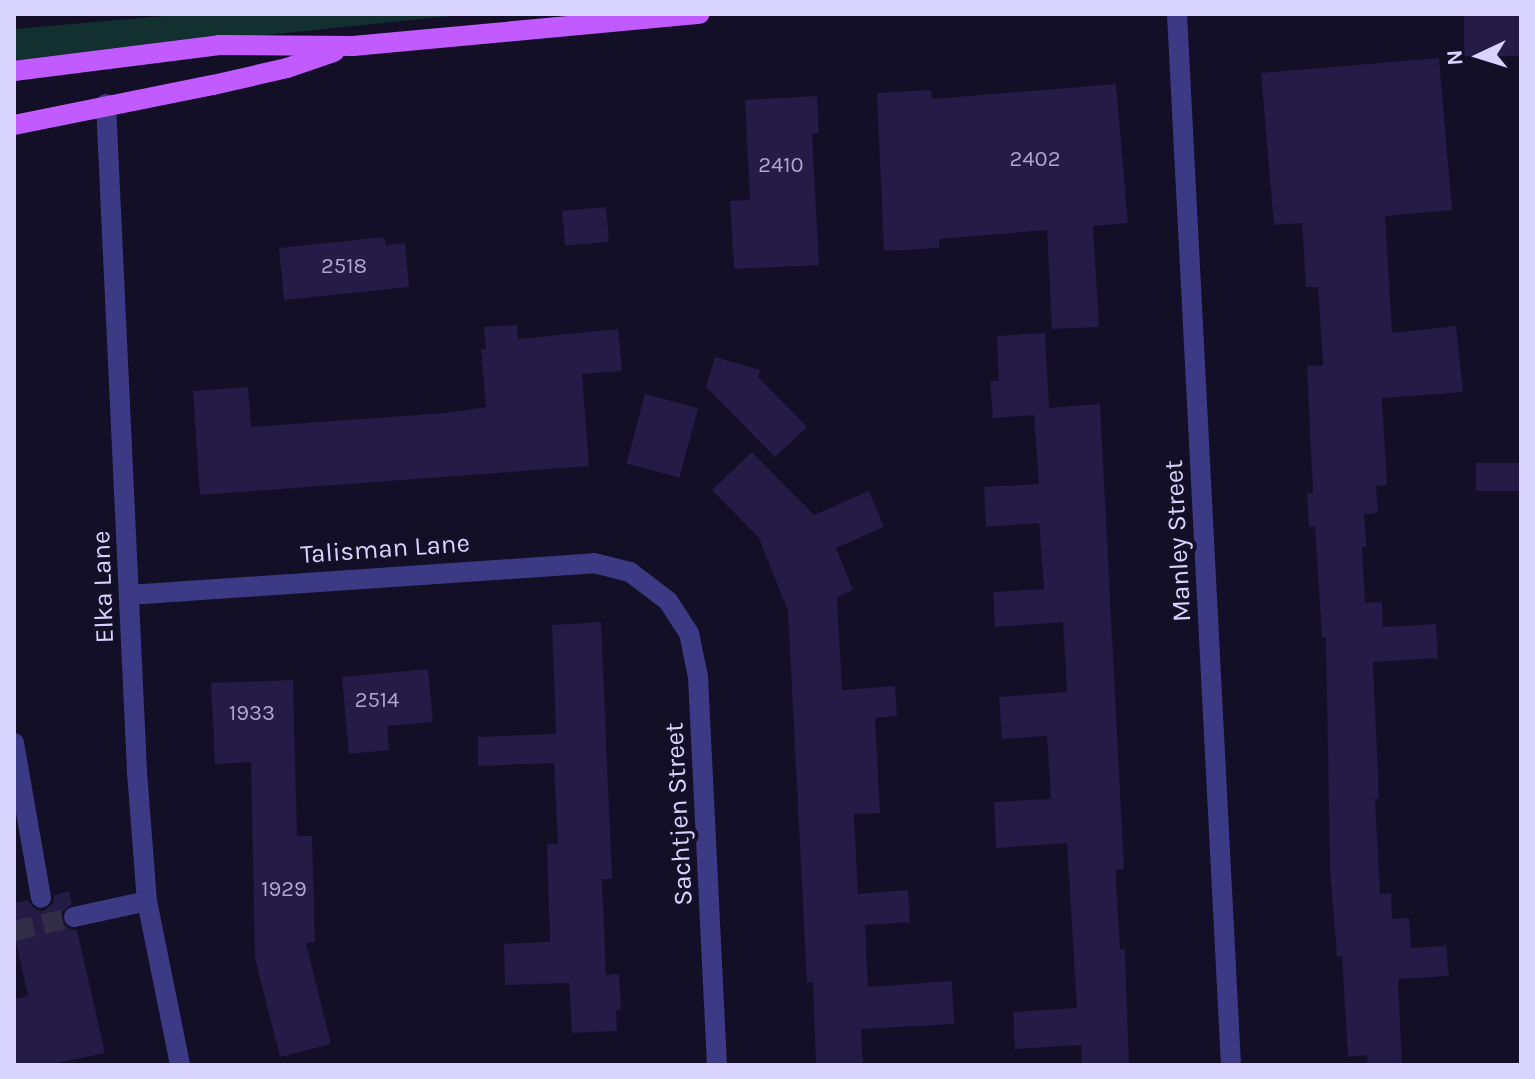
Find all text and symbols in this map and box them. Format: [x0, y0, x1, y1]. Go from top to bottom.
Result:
north arrow [1439, 16, 1519, 96]
text: N [1442, 49, 1469, 66]
house number: 2402 [1010, 147, 1060, 173]
house number: 2410 [758, 153, 804, 179]
house number: 2518 [321, 254, 367, 280]
street label: Manley Street [1158, 459, 1198, 623]
street label: Talisman Lane [299, 528, 471, 570]
street label: Elka Lane [85, 530, 121, 644]
house number: 2514 [355, 688, 399, 714]
house number: 1933 [229, 701, 275, 727]
street label: Sachtjen Street [659, 721, 699, 907]
house number: 1929 [261, 877, 307, 903]

